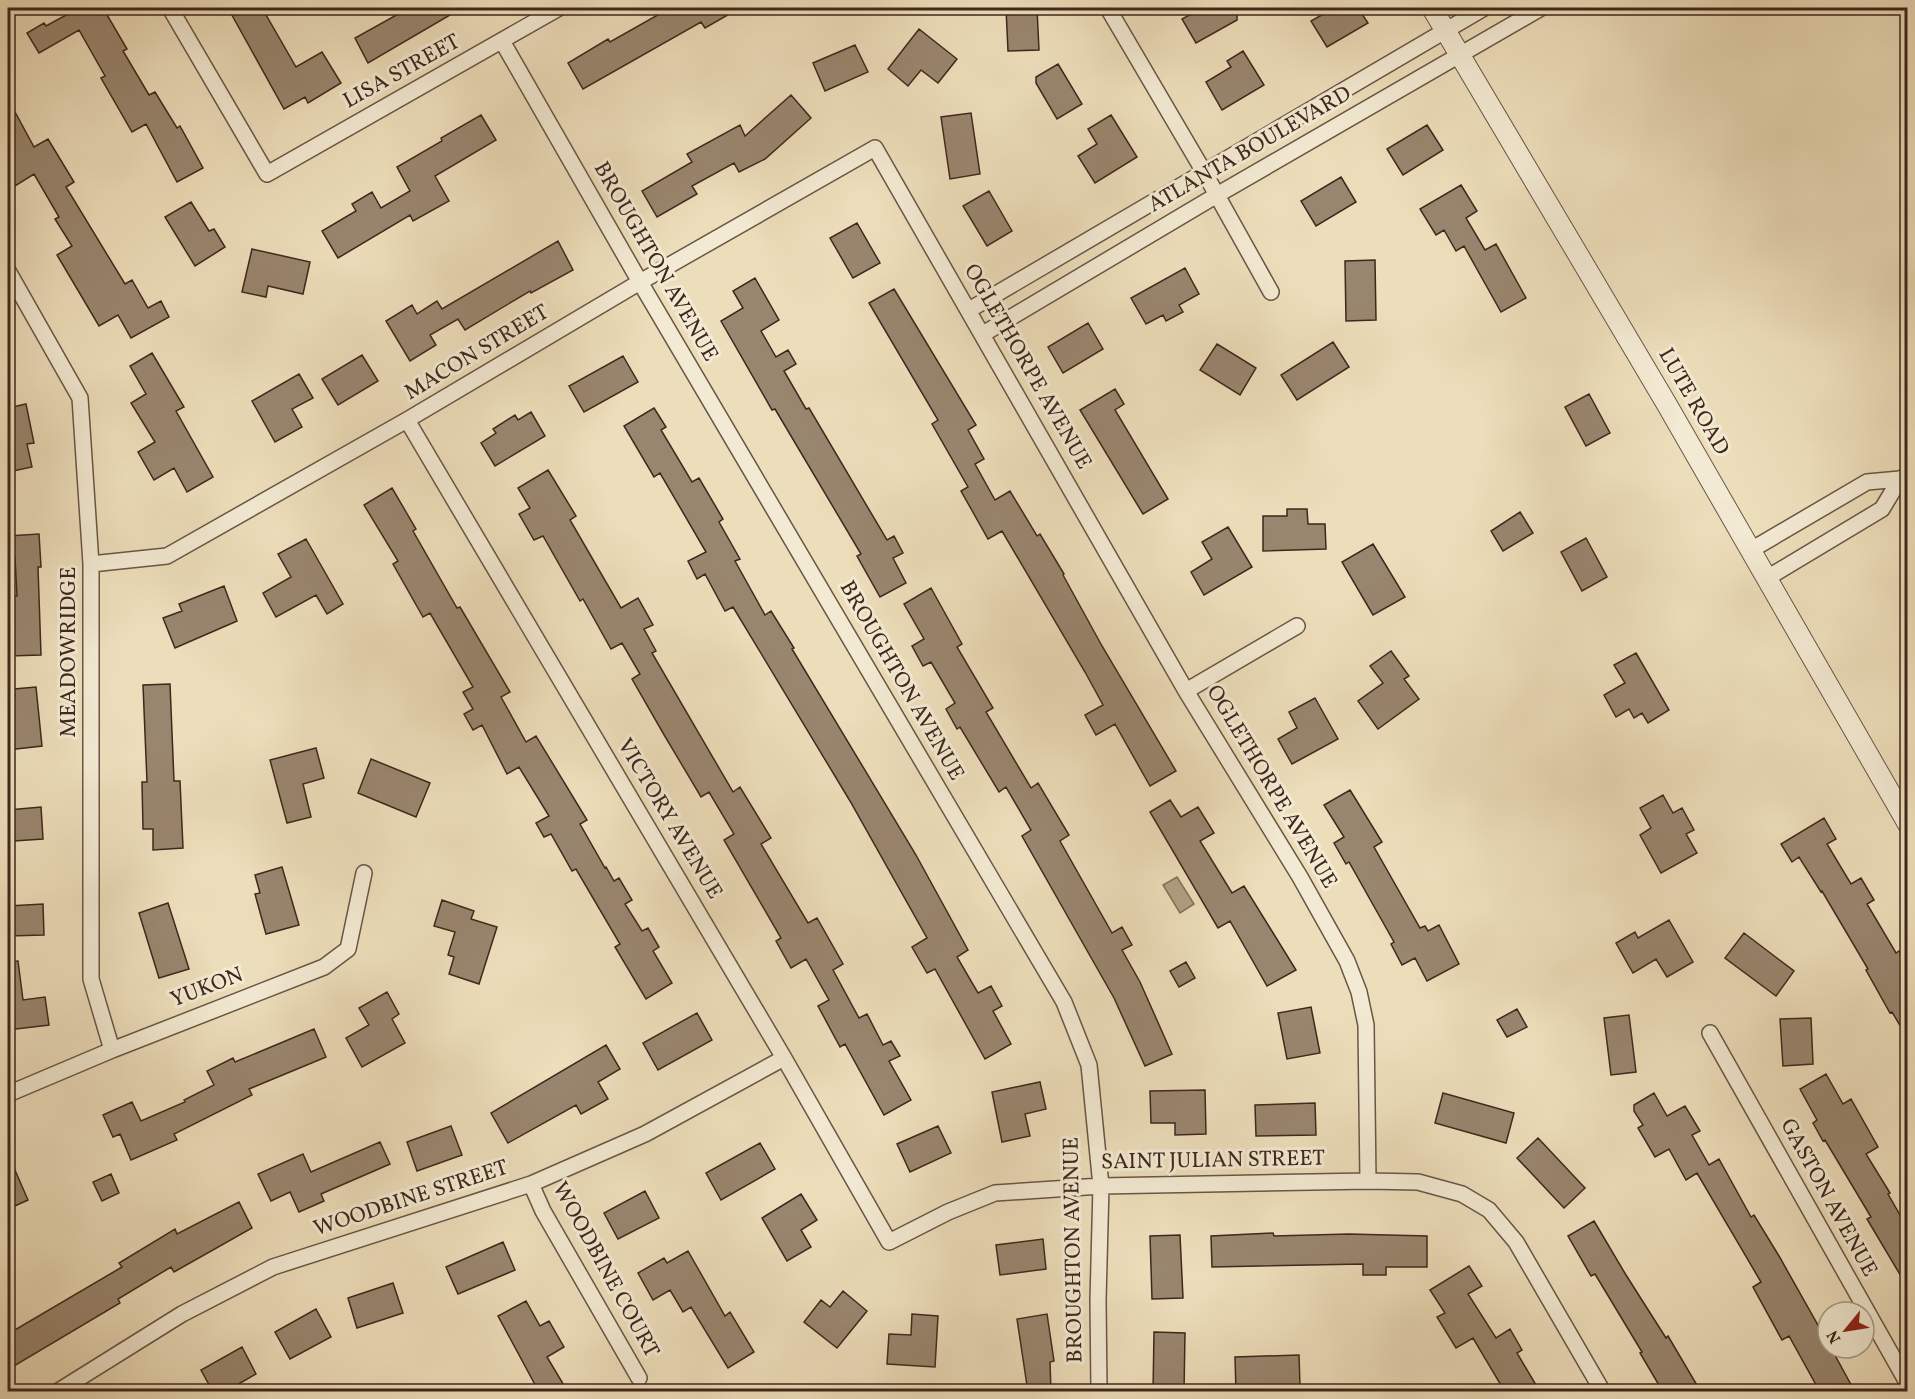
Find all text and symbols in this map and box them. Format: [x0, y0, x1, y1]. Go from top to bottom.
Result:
street label: LISA STREET [338, 27, 466, 117]
street label: ATLANTA BOULEVARD [1143, 79, 1357, 221]
street label: BROUGHTON AVENUE [585, 156, 725, 368]
street label: OGLETHORPE AVENUE [955, 259, 1099, 475]
street label: MACON STREET [399, 297, 555, 408]
street label: LUTE ROAD [1650, 343, 1736, 461]
street label: MEADOWRIDGE [54, 566, 85, 738]
street label: BROUGHTON AVENUE [831, 575, 971, 787]
street label: OGLETHORPE AVENUE [1198, 679, 1344, 895]
street label: VICTORY AVENUE [609, 733, 729, 905]
street label: YUKON [166, 960, 248, 1016]
street label: GASTON AVENUE [1772, 1113, 1884, 1283]
street label: BROUGHTON AVENUE [1057, 1137, 1091, 1363]
street label: SAINT JULIAN STREET [1101, 1144, 1326, 1178]
street label: WOODBINE STREET [310, 1153, 512, 1245]
street label: WOODBINE COURT [544, 1176, 666, 1364]
north arrow [1816, 1300, 1876, 1360]
text: N [1822, 1326, 1847, 1347]

